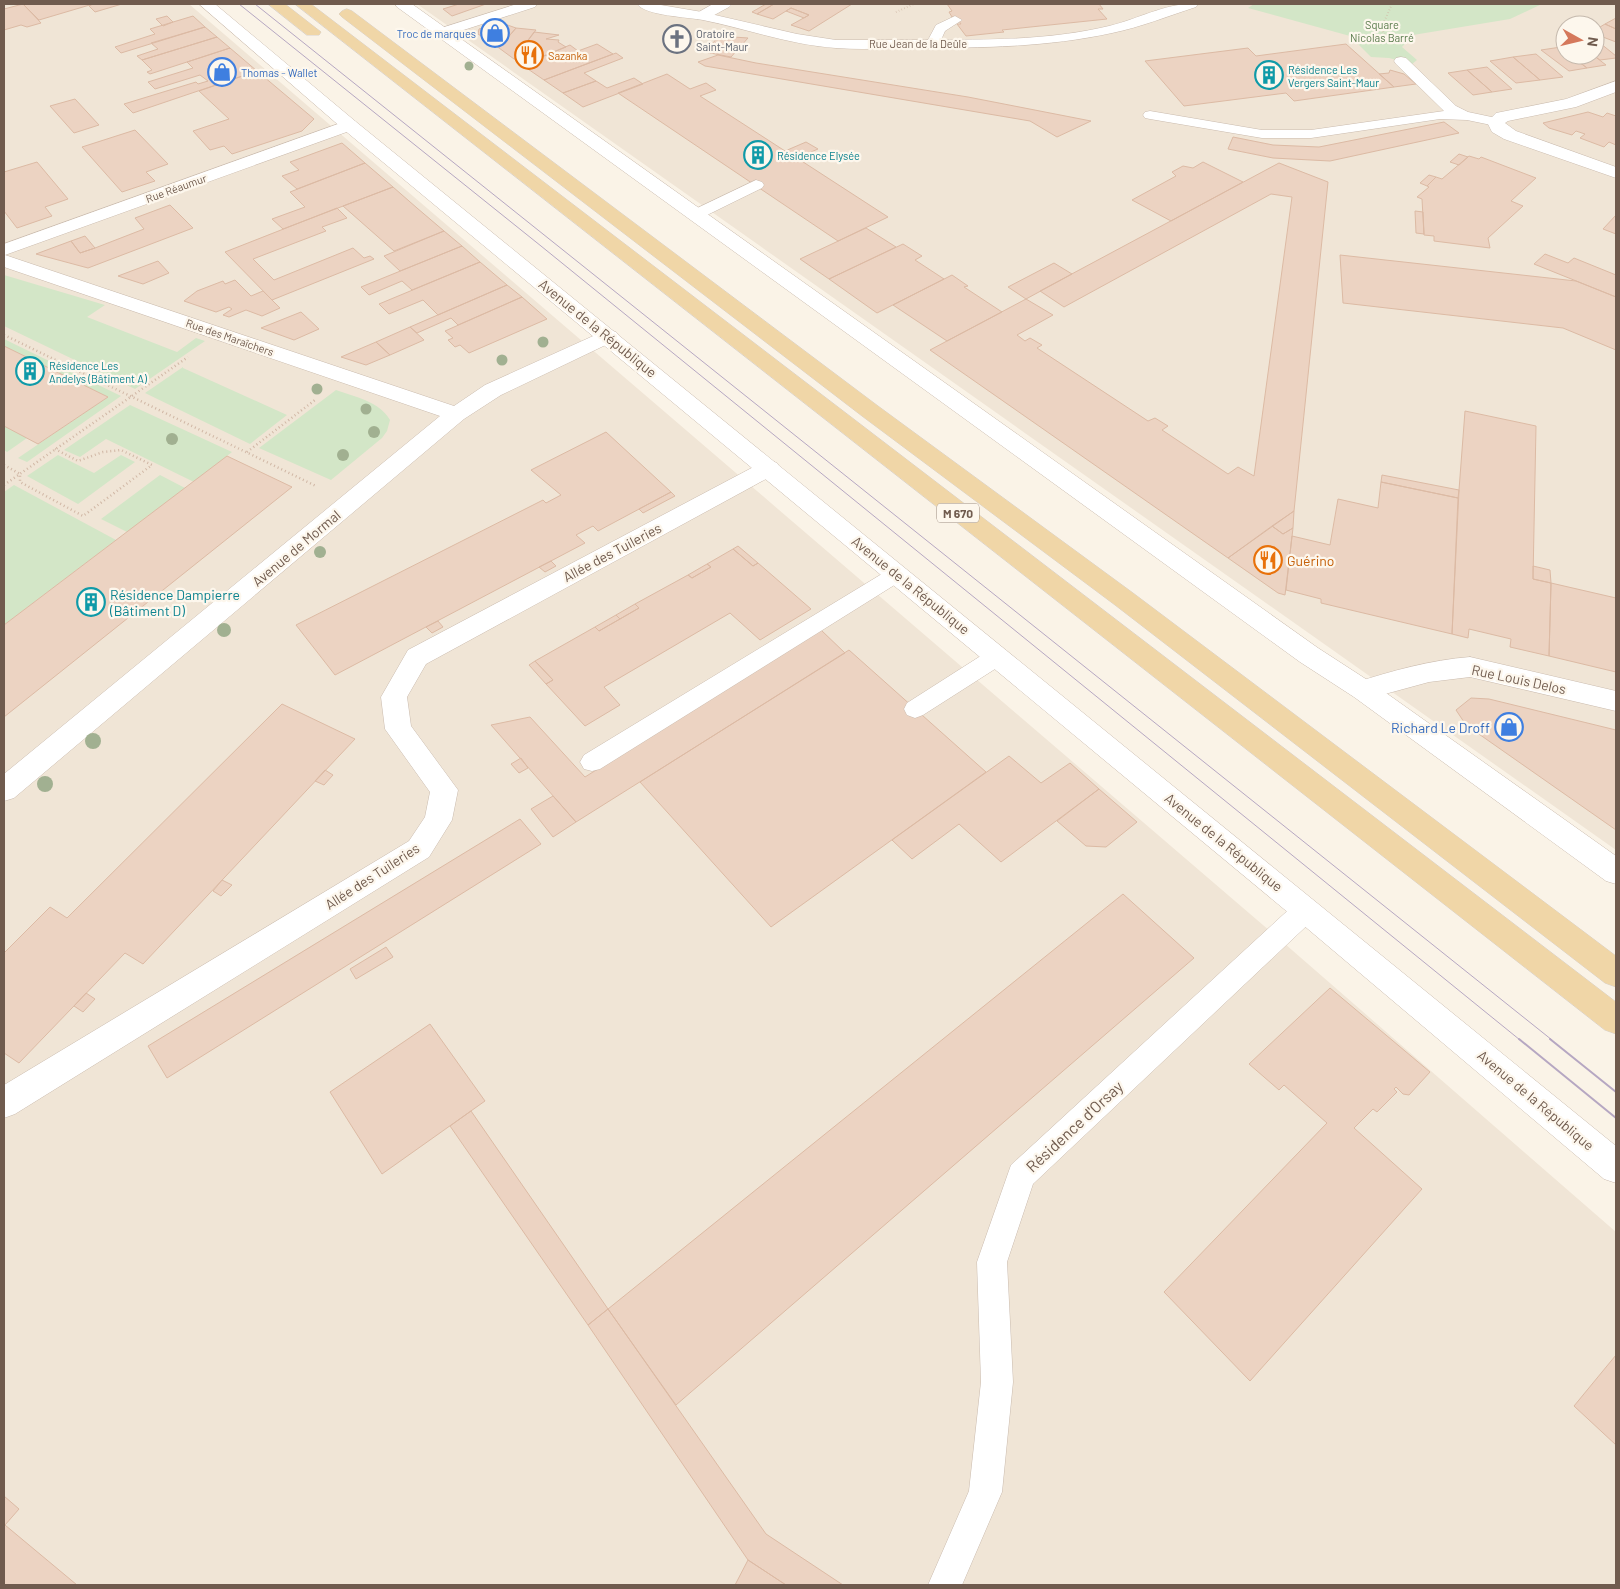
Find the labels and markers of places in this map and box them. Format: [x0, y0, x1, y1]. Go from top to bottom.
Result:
shop icon: Troc de marques [480, 18, 510, 48]
church icon: Oratoire Saint-Maur [662, 24, 692, 54]
place label: Troc de marques [397, 27, 476, 40]
place label: Oratoire Saint-Maur [696, 27, 748, 53]
restaurant icon: Sazanka [514, 40, 544, 70]
place label: Sazanka [548, 49, 588, 62]
shop icon: Thomas - Wallet [207, 57, 237, 87]
building icon: Résidence Les Vergers Saint-Maur [1254, 60, 1284, 90]
place label: Résidence Les Vergers Saint-Maur [1288, 63, 1379, 89]
place label: Thomas - Wallet [241, 66, 317, 79]
building icon: Résidence Elysée [743, 140, 773, 170]
place label: Résidence Elysée [777, 149, 860, 162]
building icon: Résidence Les Andelys (Bâtiment A) [15, 356, 45, 386]
place label: Résidence Les Andelys (Bâtiment A) [49, 359, 147, 385]
restaurant icon: Guérino [1253, 545, 1283, 575]
place label: Guérino [1287, 552, 1334, 569]
place label: Résidence Dampierre (Bâtiment D) [109, 586, 240, 619]
building icon: Résidence Dampierre (Bâtiment D) [76, 587, 106, 617]
shop icon: Richard Le Droff [1494, 712, 1524, 742]
place label: Richard Le Droff [1391, 719, 1490, 736]

